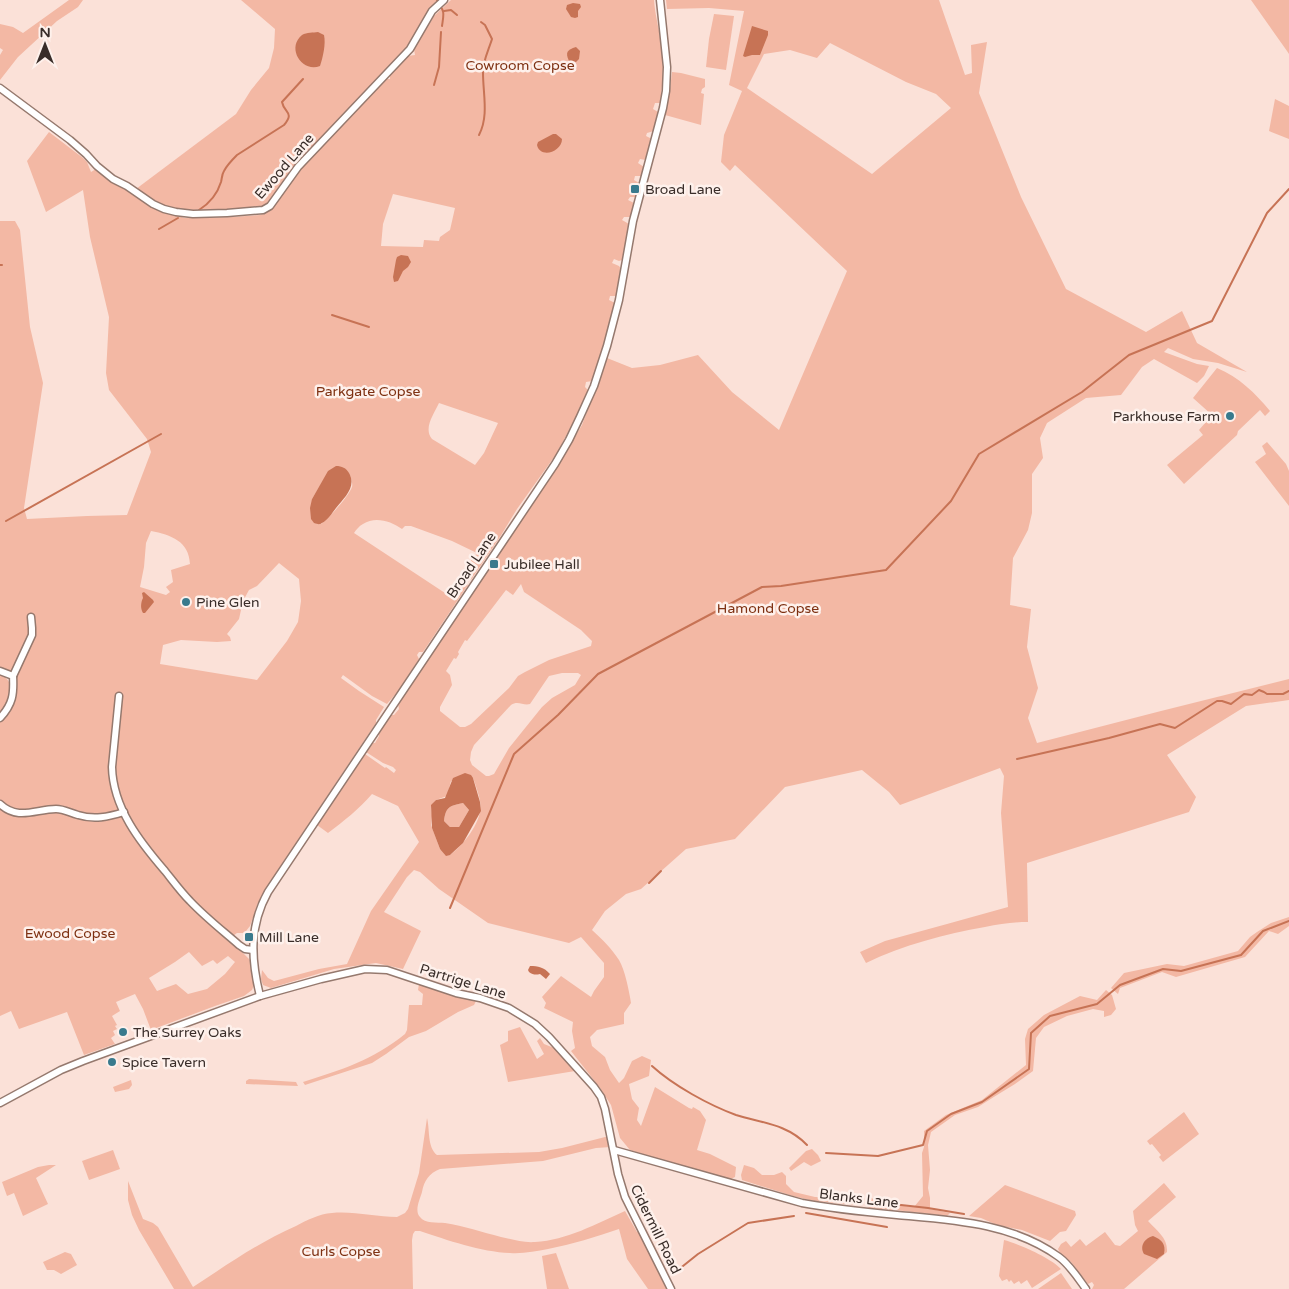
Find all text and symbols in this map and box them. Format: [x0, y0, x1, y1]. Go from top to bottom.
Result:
north arrow [20, 20, 70, 70]
text: N [39, 24, 51, 41]
park label: Cowroom Copse [465, 57, 575, 74]
street label: Ewood Lane [251, 130, 318, 203]
place label: Broad Lane [645, 181, 721, 198]
marker: Broad Lane [629, 183, 641, 195]
park label: Parkgate Copse [316, 383, 420, 400]
place label: Parkhouse Farm [1113, 408, 1220, 425]
marker: Parkhouse Farm [1224, 410, 1236, 422]
street label: Broad Lane [443, 529, 500, 602]
place label: Jubilee Hall [504, 556, 580, 573]
marker: Jubilee Hall [488, 558, 500, 570]
place label: Pine Glen [196, 594, 259, 611]
marker: Pine Glen [180, 596, 192, 608]
park label: Hamond Copse [717, 600, 819, 617]
park label: Ewood Copse [25, 925, 115, 942]
place label: Mill Lane [259, 929, 319, 946]
marker: Mill Lane [243, 931, 255, 943]
street label: Partrige Lane [418, 960, 508, 1003]
place label: The Surrey Oaks [133, 1024, 242, 1041]
marker: The Surrey Oaks [117, 1026, 129, 1038]
place label: Spice Tavern [122, 1054, 206, 1071]
marker: Spice Tavern [106, 1056, 118, 1068]
street label: Cidermill Road [627, 1182, 685, 1277]
street label: Blanks Lane [818, 1185, 900, 1212]
park label: Curls Copse [302, 1243, 380, 1260]

